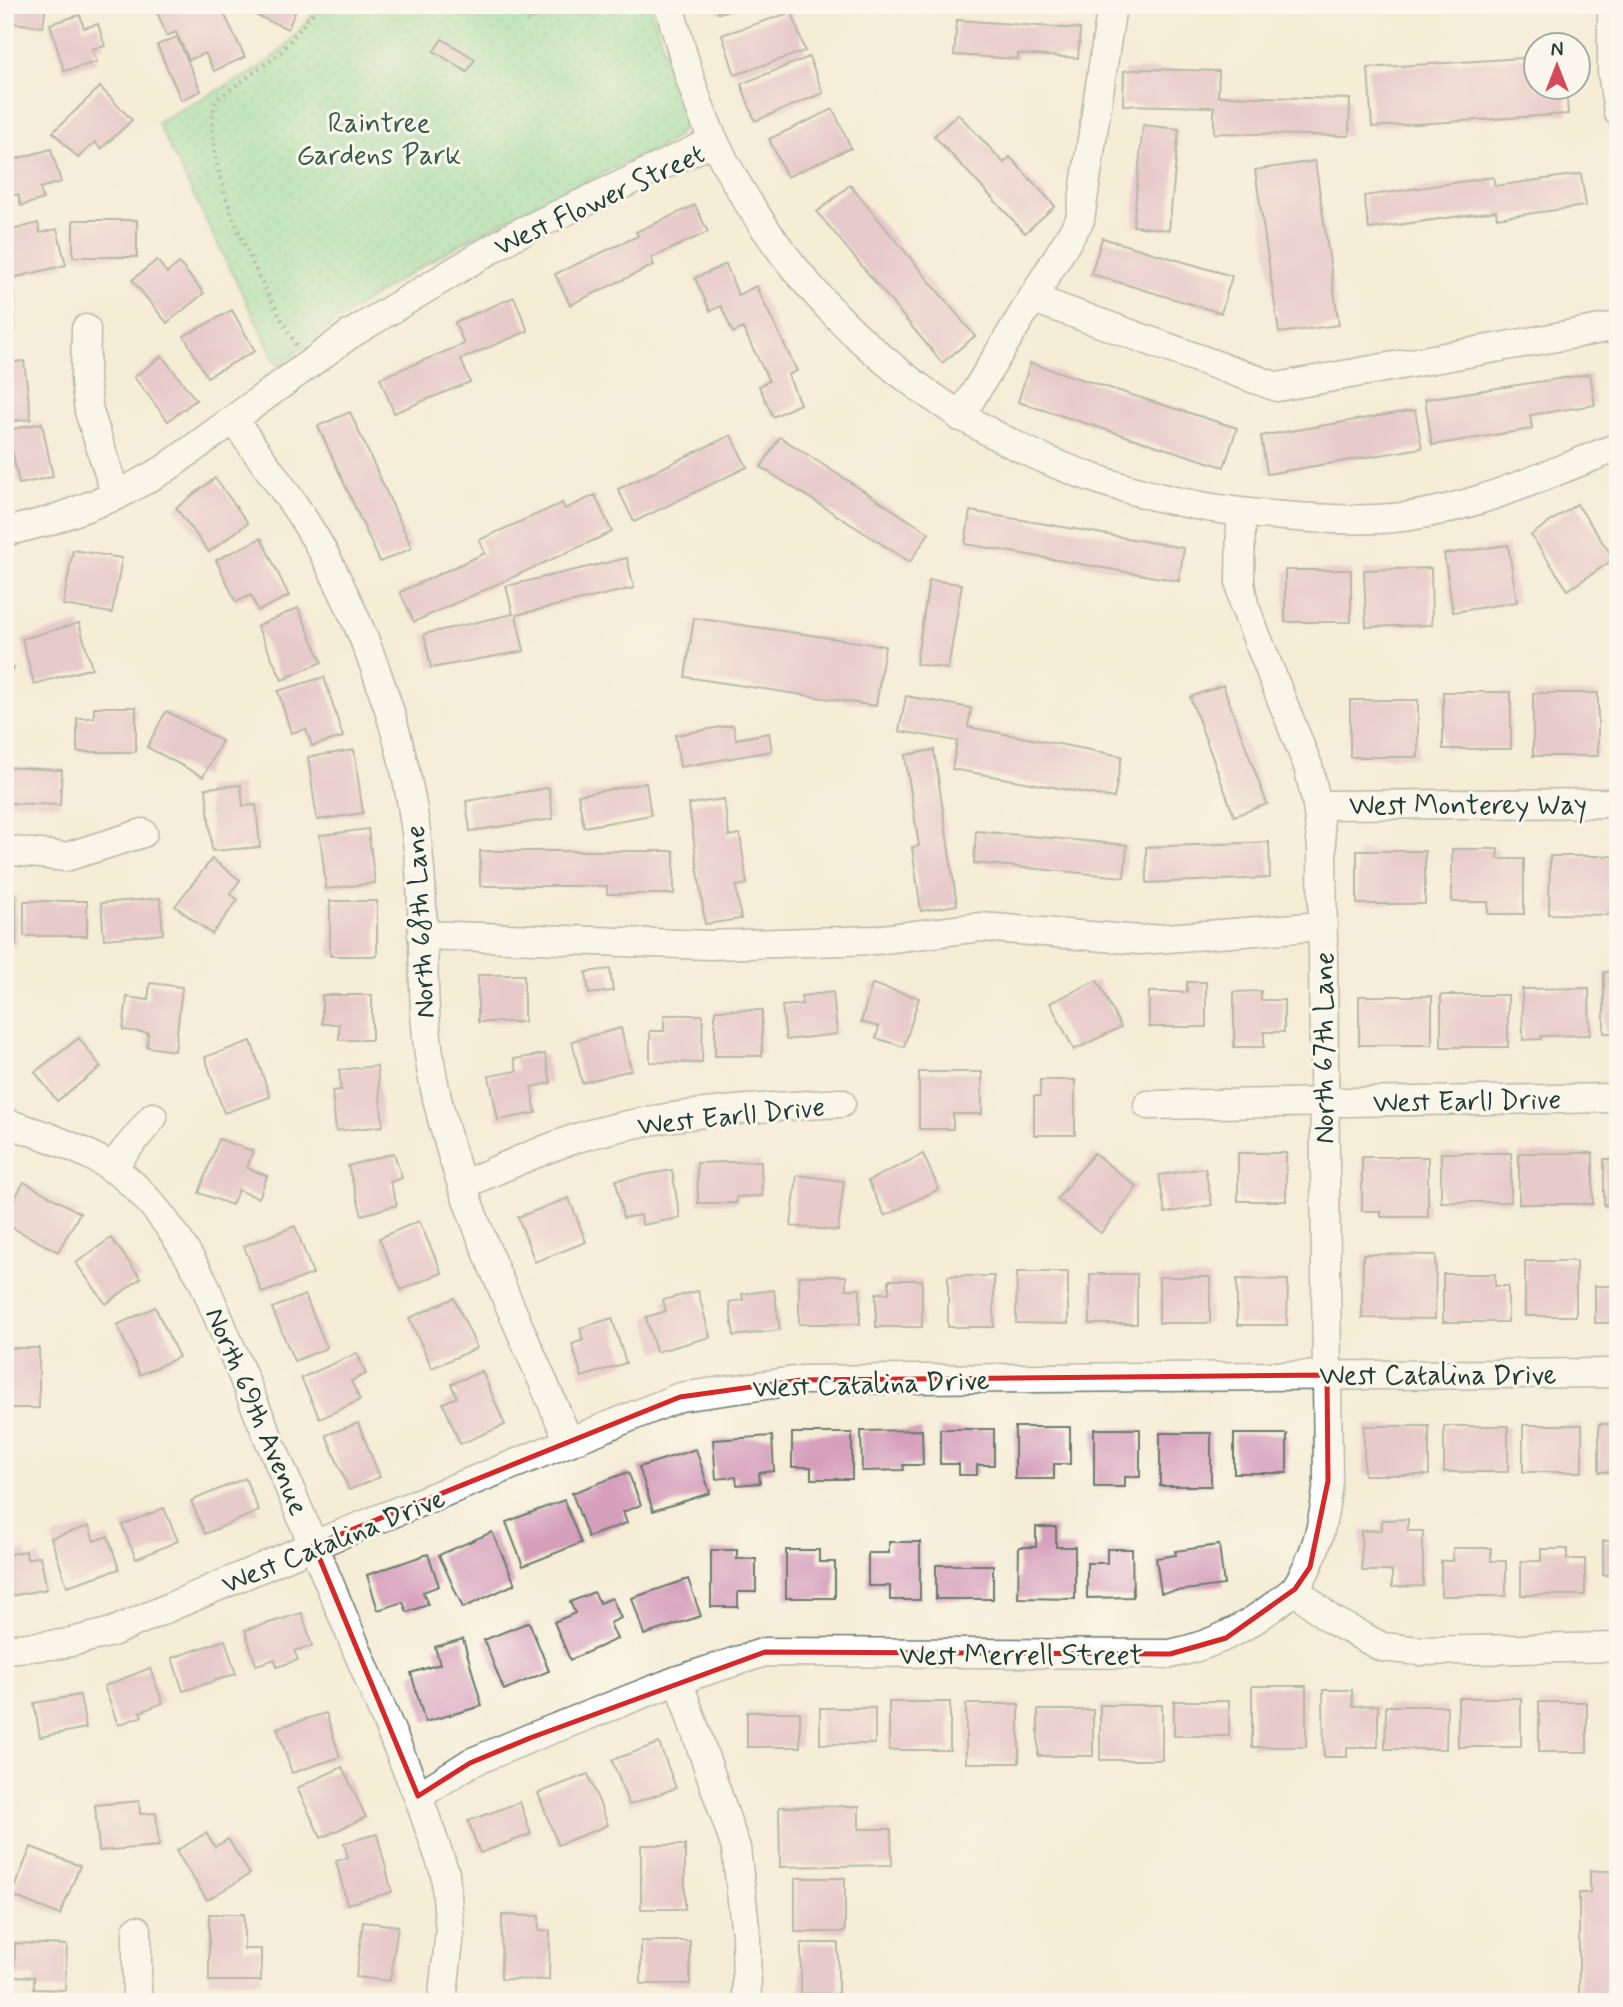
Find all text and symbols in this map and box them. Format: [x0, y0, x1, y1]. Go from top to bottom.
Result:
north arrow [1522, 32, 1592, 102]
text: N [1551, 38, 1563, 63]
park label: Raintree Gardens Park [297, 106, 462, 175]
street label: West Flower Street [489, 136, 711, 266]
street label: West Monterey Way [1349, 788, 1587, 825]
street label: North 68th Lane [398, 824, 445, 1019]
street label: North 67th Lane [1307, 952, 1344, 1144]
street label: West Earll Drive [1373, 1082, 1562, 1123]
street label: West Earll Drive [636, 1089, 827, 1146]
street label: North 69th Avenue [195, 1302, 316, 1522]
street label: West Catalina Drive [1319, 1358, 1557, 1395]
street label: West Catalina Drive [752, 1363, 990, 1408]
street label: West Catalina Drive [217, 1481, 451, 1604]
street label: West Merrell Street [899, 1638, 1143, 1675]

